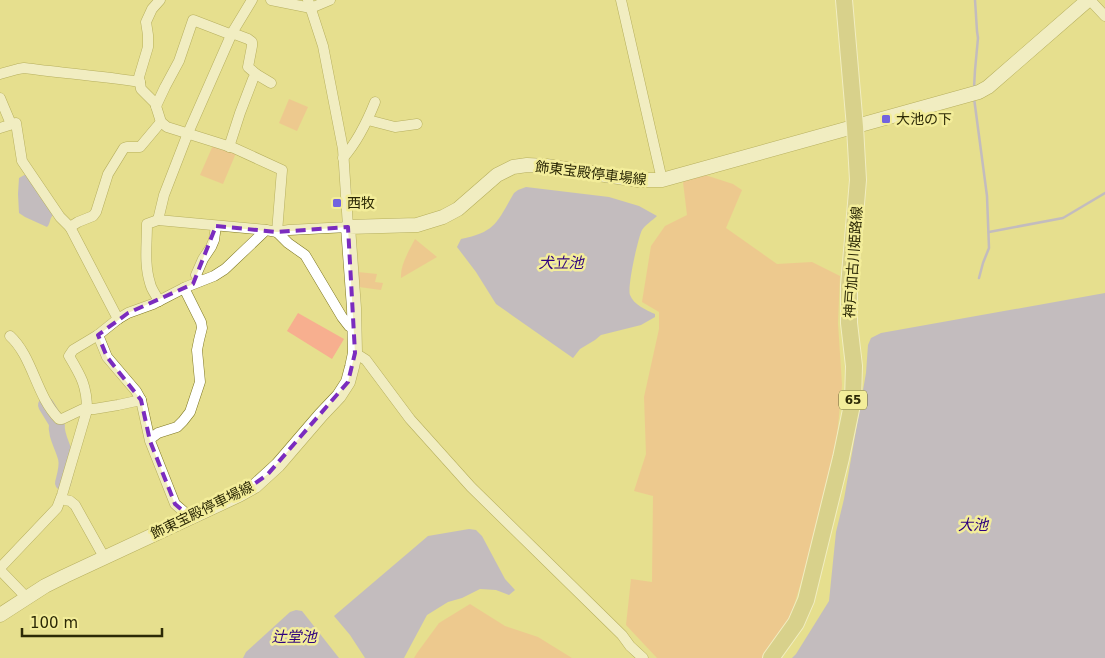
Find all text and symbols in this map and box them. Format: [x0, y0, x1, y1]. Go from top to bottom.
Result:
place label: 大池の下 [896, 111, 952, 127]
marker: 大池の下 [880, 113, 892, 125]
street label: 飾東宝殿停車場線 [534, 158, 648, 188]
place label: 西牧 [347, 195, 375, 211]
marker: 西牧 [331, 197, 343, 209]
street label: 神戸加古川姫路線 [841, 206, 865, 318]
water label: 犬立池 [538, 254, 585, 272]
road number: 65 [839, 390, 867, 410]
street label: 飾東宝殿停車場線 [148, 478, 256, 542]
water label: 大池 [958, 516, 990, 534]
scale bar [22, 606, 162, 638]
text: 100 m [30, 614, 78, 632]
water label: 辻堂池 [271, 628, 318, 646]

